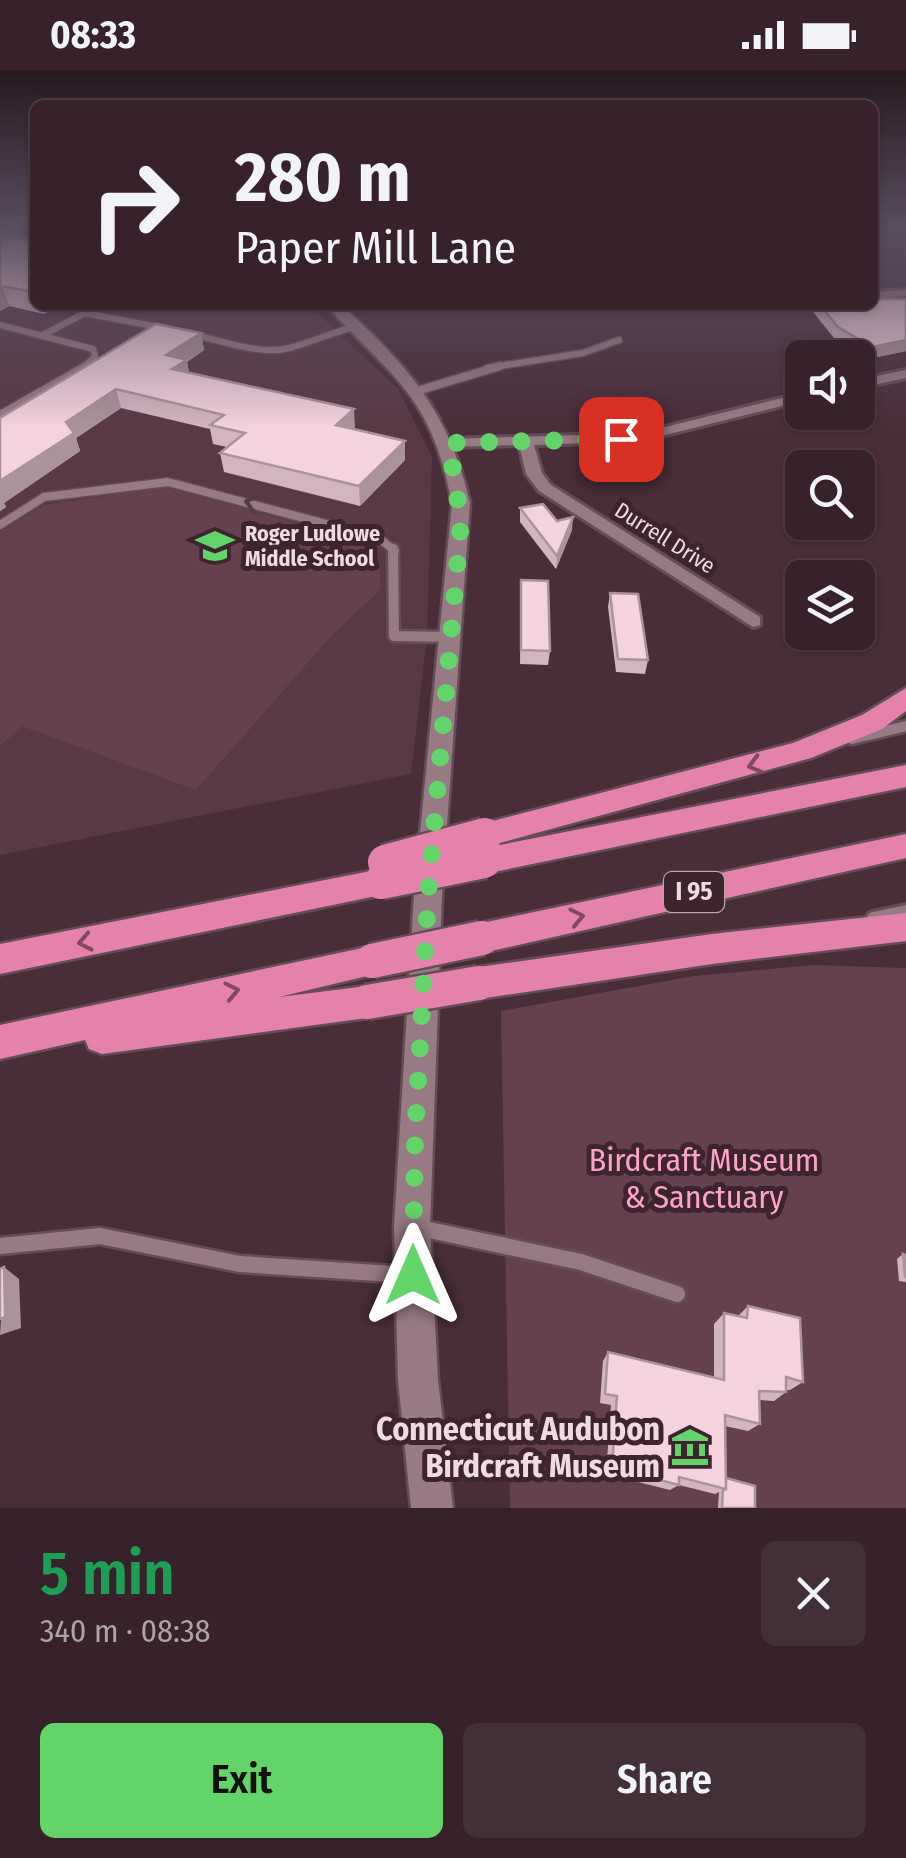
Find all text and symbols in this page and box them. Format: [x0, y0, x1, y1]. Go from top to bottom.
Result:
text: 08:33 [50, 12, 136, 58]
text: 280 m [235, 136, 411, 220]
icon: right [70, 140, 200, 270]
text: Paper Mill Lane [235, 221, 516, 275]
map controls [785, 340, 875, 650]
button: sound [785, 340, 875, 430]
pin [579, 397, 664, 482]
icon: arrive [594, 412, 649, 467]
button: search [785, 450, 875, 540]
one-way arrow [244, 494, 261, 515]
street label: Durrell Drive [610, 497, 720, 579]
place label: Roger Ludlowe Middle School [245, 520, 380, 572]
school or university icon: Roger Ludlowe Middle School [194, 525, 236, 567]
button: layers [785, 560, 875, 650]
one-way arrow [747, 753, 764, 774]
road number: I 95 [664, 872, 724, 912]
one-way arrow [568, 908, 585, 929]
one-way arrow [77, 930, 94, 951]
one-way arrow [223, 982, 240, 1003]
park label: Birdcraft Museum & Sanctuary [589, 1141, 819, 1216]
position arrow [361, 1223, 465, 1327]
place label: Connecticut Audubon Birdcraft Museum [376, 1410, 660, 1485]
museum icon: Connecticut Audubon Birdcraft Museum [669, 1426, 711, 1468]
text: 5 min [40, 1538, 175, 1610]
button: close [761, 1541, 866, 1646]
text: 340 m · 08:38 [40, 1612, 211, 1650]
button: Exit [40, 1723, 443, 1838]
button: Share [463, 1723, 866, 1838]

